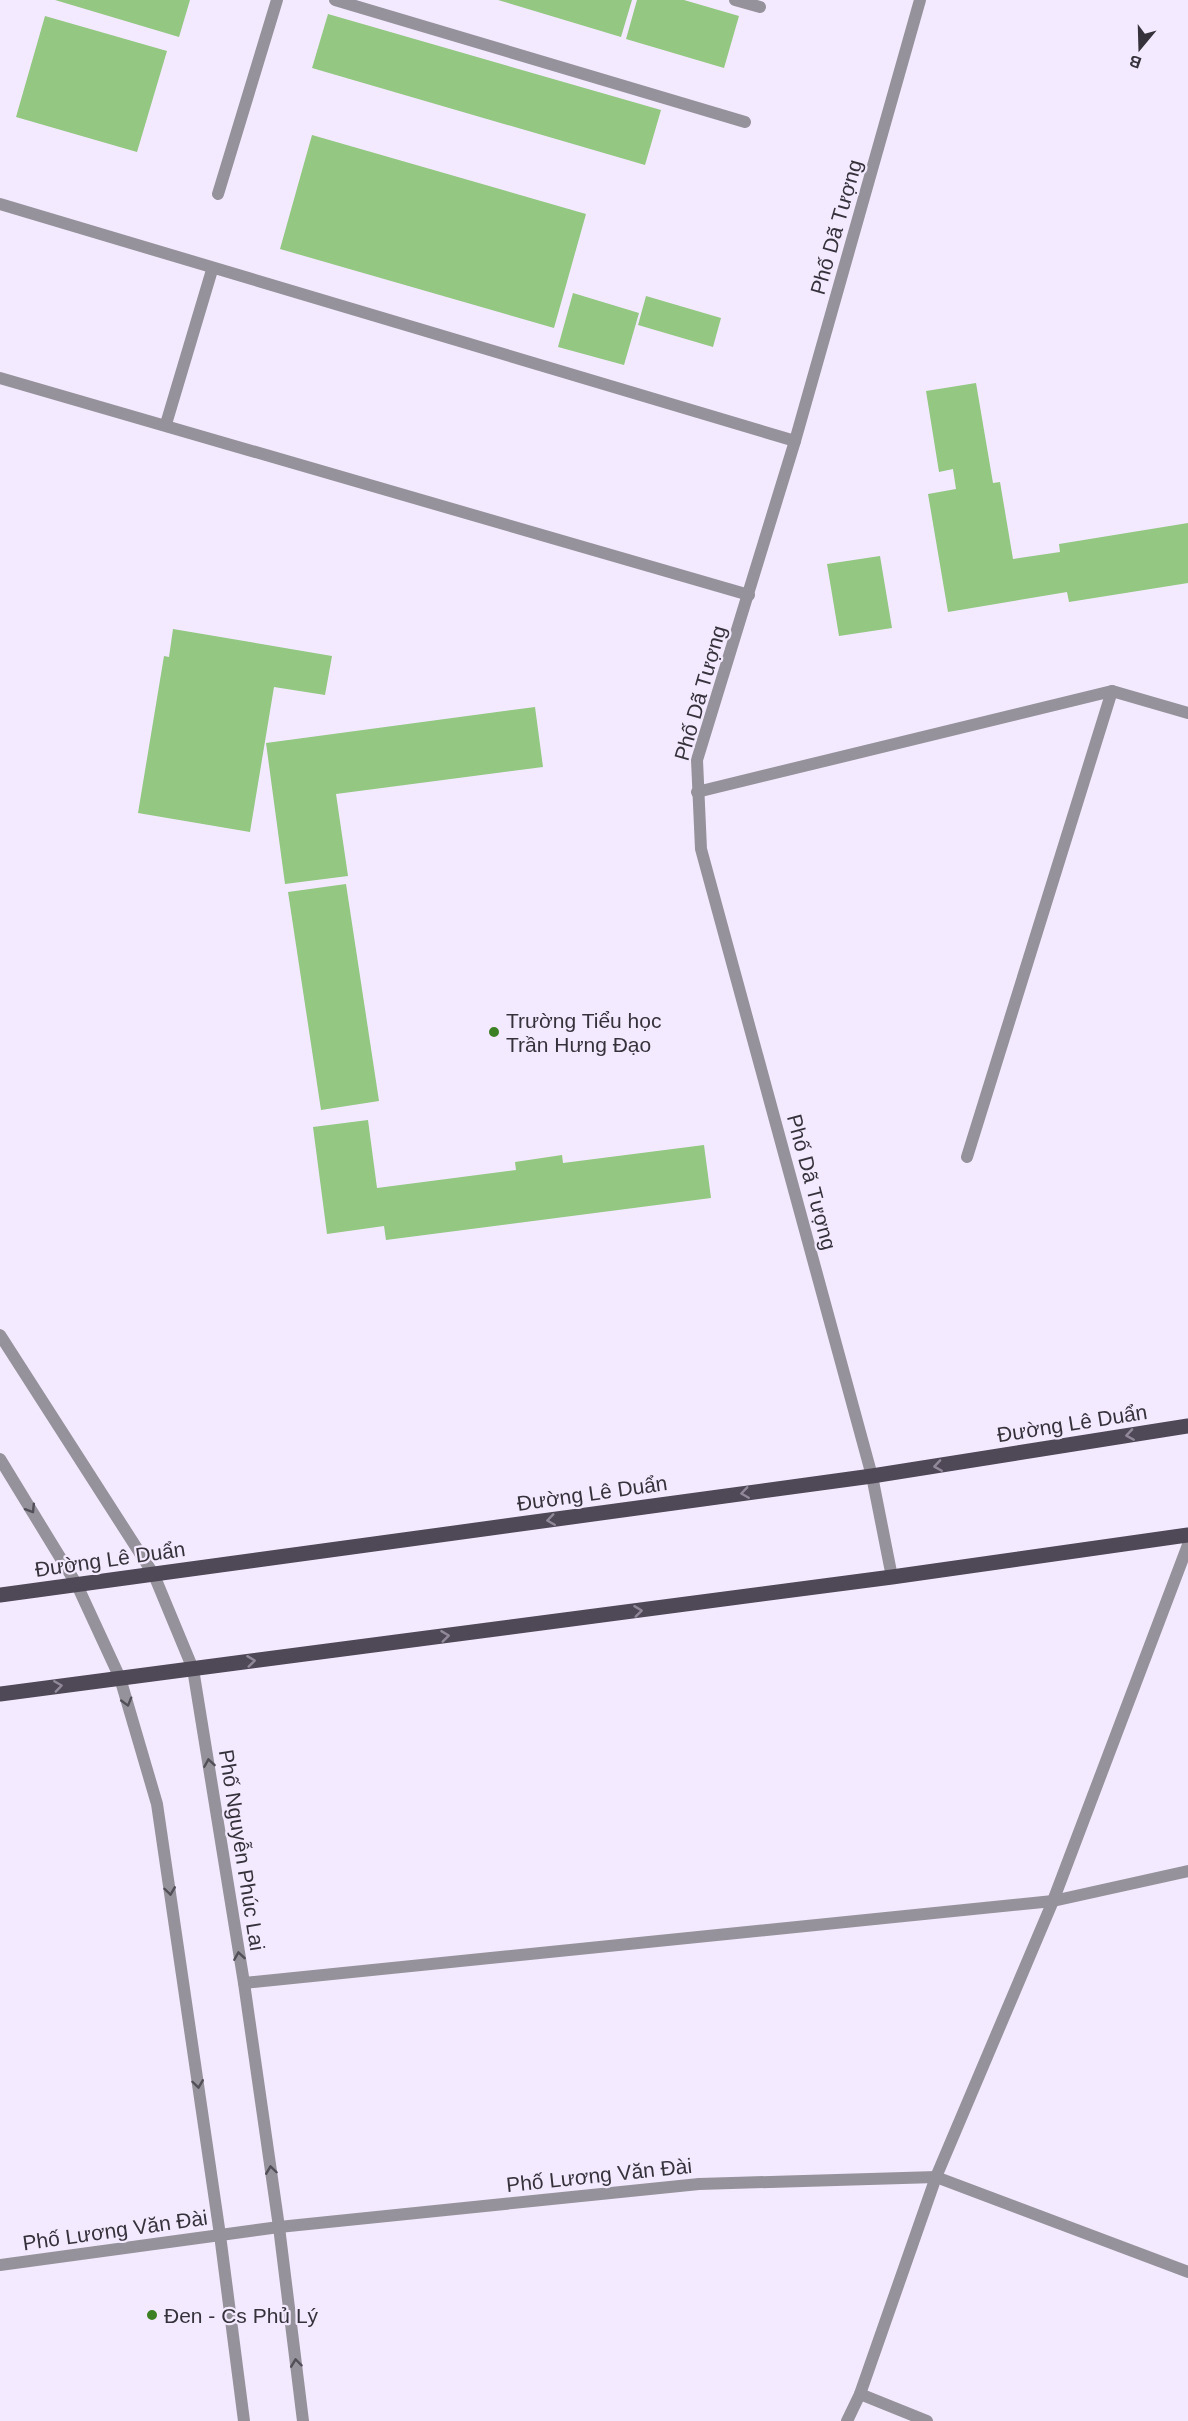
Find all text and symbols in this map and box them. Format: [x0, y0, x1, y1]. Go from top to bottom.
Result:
north arrow [1110, 18, 1170, 78]
text: B [1127, 52, 1144, 72]
street label: Phố Dã Tượng [806, 157, 866, 297]
street label: Phố Dã Tượng [670, 623, 730, 763]
place label: Trường Tiểu học Trần Hưng Đạo [506, 1009, 661, 1056]
marker: Trường Tiểu học Trần Hưng Đạo [487, 1025, 501, 1039]
street label: Phố Dã Tượng [783, 1112, 841, 1252]
street label: Đường Lê Duẩn [995, 1400, 1149, 1446]
one-way arrow [1126, 1429, 1135, 1441]
one-way arrow [933, 1459, 942, 1471]
street label: Đường Lê Duẩn [515, 1471, 669, 1515]
one-way arrow [740, 1487, 749, 1499]
one-way arrow [23, 1503, 35, 1513]
one-way arrow [547, 1513, 556, 1526]
street label: Đường Lê Duẩn [33, 1537, 187, 1581]
one-way arrow [633, 1605, 643, 1617]
one-way arrow [440, 1630, 449, 1642]
one-way arrow [247, 1655, 256, 1668]
one-way arrow [53, 1681, 63, 1693]
one-way arrow [120, 1696, 132, 1706]
street label: Phố Nguyễn Phúc Lai [215, 1748, 269, 1952]
one-way arrow [203, 1759, 215, 1768]
one-way arrow [163, 1886, 176, 1896]
one-way arrow [234, 1951, 246, 1961]
one-way arrow [192, 2080, 204, 2089]
street label: Phố Lương Văn Đài [505, 2154, 693, 2196]
one-way arrow [265, 2165, 277, 2174]
street label: Phố Lương Văn Đài [21, 2206, 209, 2254]
place label: Đen - Cs Phủ Lý [164, 2304, 319, 2327]
marker: Đen - Cs Phủ Lý [145, 2308, 159, 2322]
one-way arrow [290, 2358, 302, 2368]

